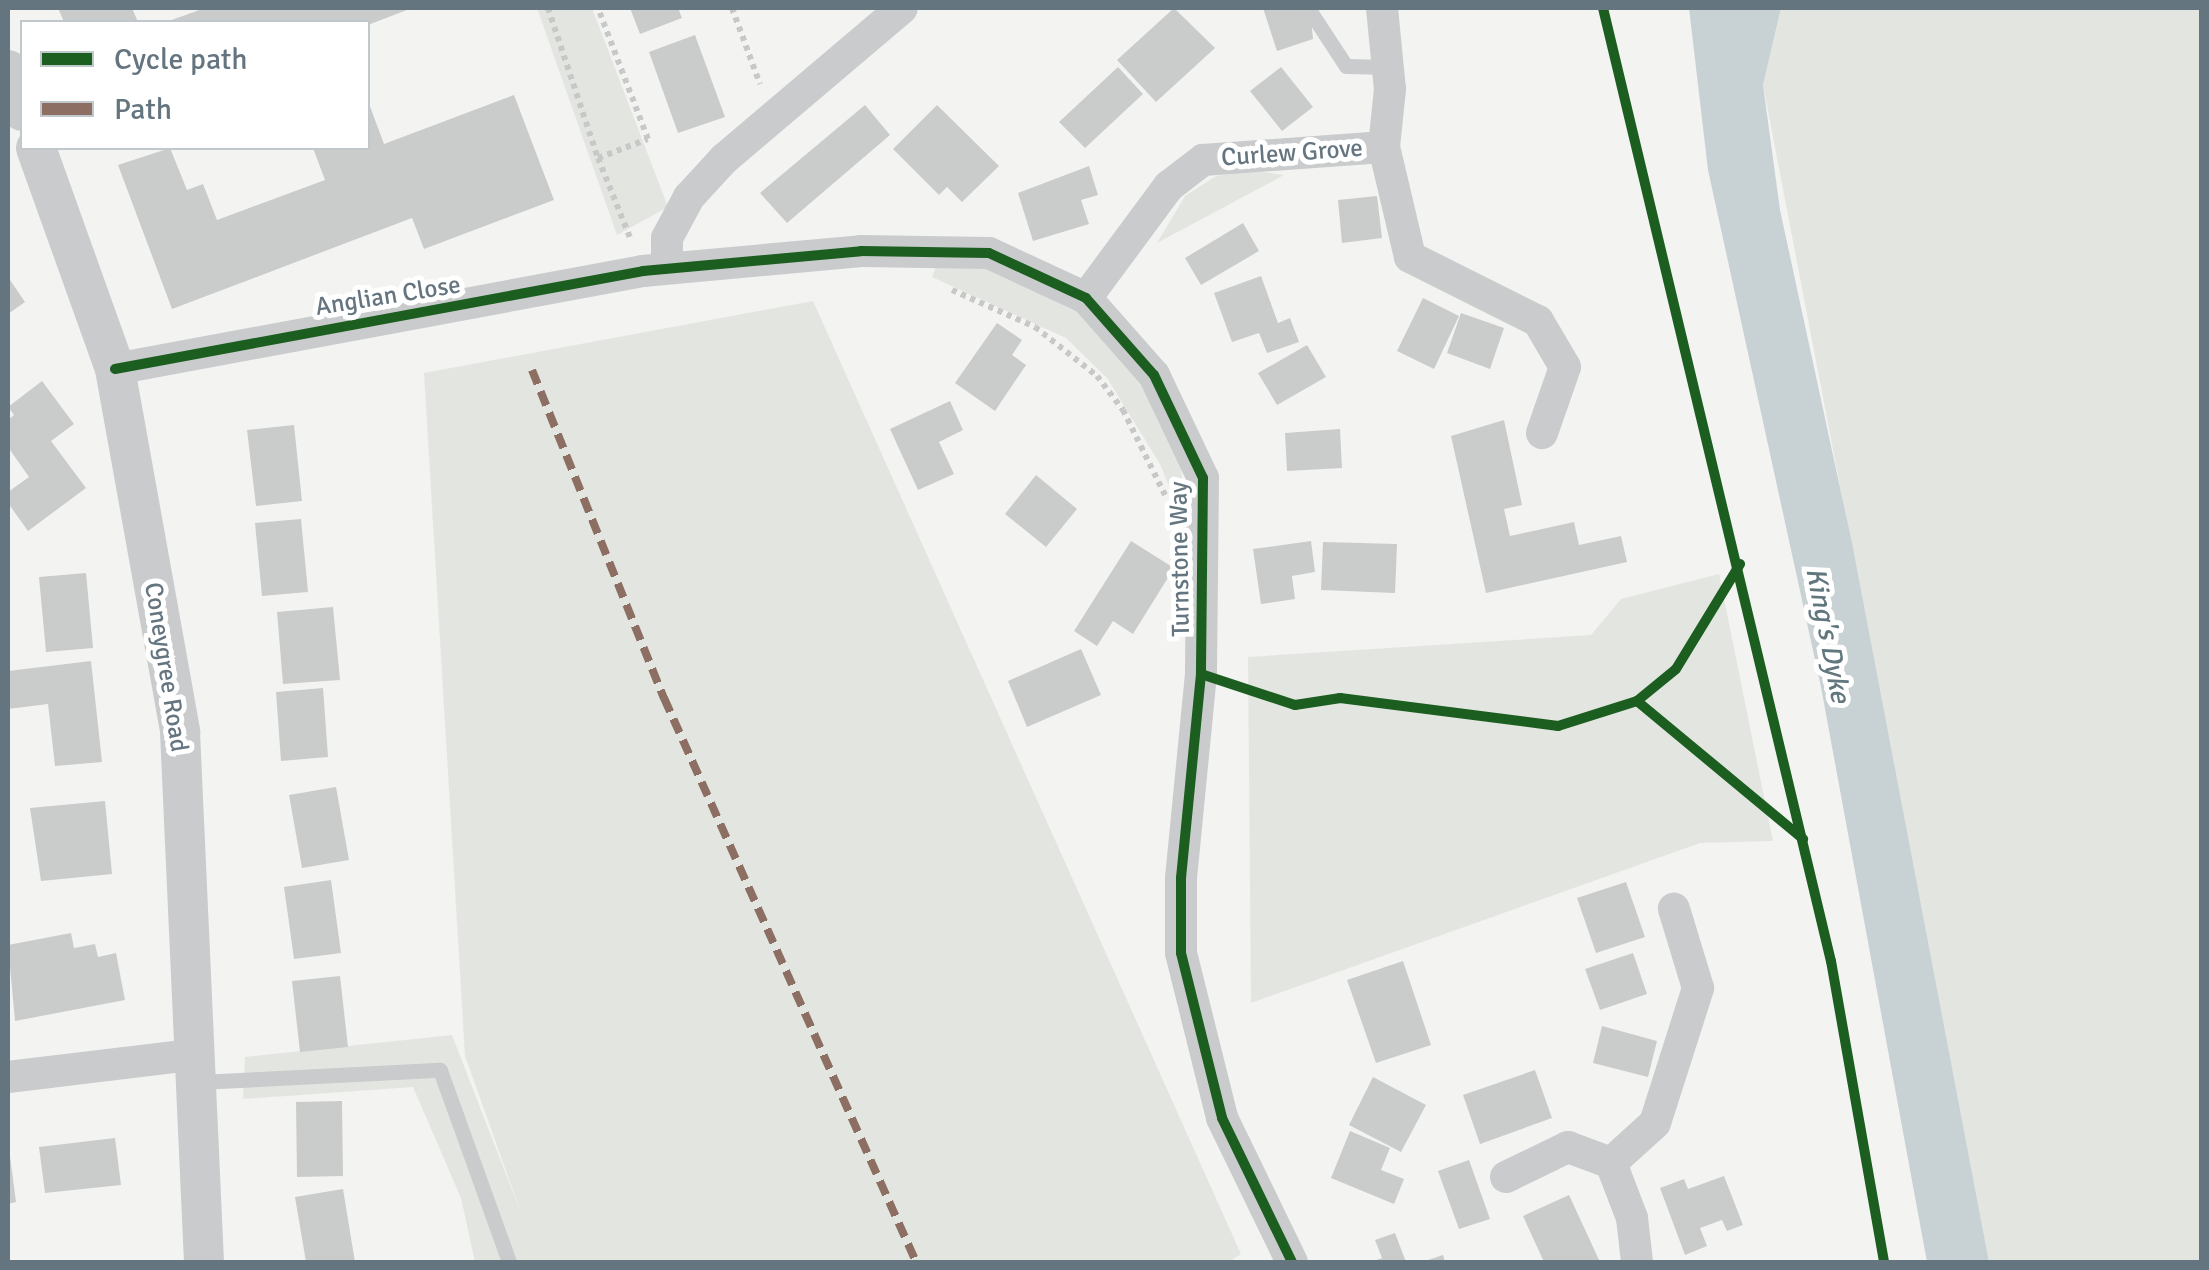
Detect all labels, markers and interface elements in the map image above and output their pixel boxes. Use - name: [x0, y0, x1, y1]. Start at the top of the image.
- legend: [20, 20, 370, 150]
- text: Cycle path: [114, 41, 248, 78]
- text: Path: [114, 91, 172, 128]
- street label: Curlew Grove: [1220, 133, 1364, 173]
- street label: Anglian Close: [313, 270, 463, 322]
- street label: Turnstone Way: [1164, 481, 1196, 637]
- water label: King's Dyke: [1798, 564, 1858, 706]
- street label: Coneygree Road: [138, 580, 194, 754]

